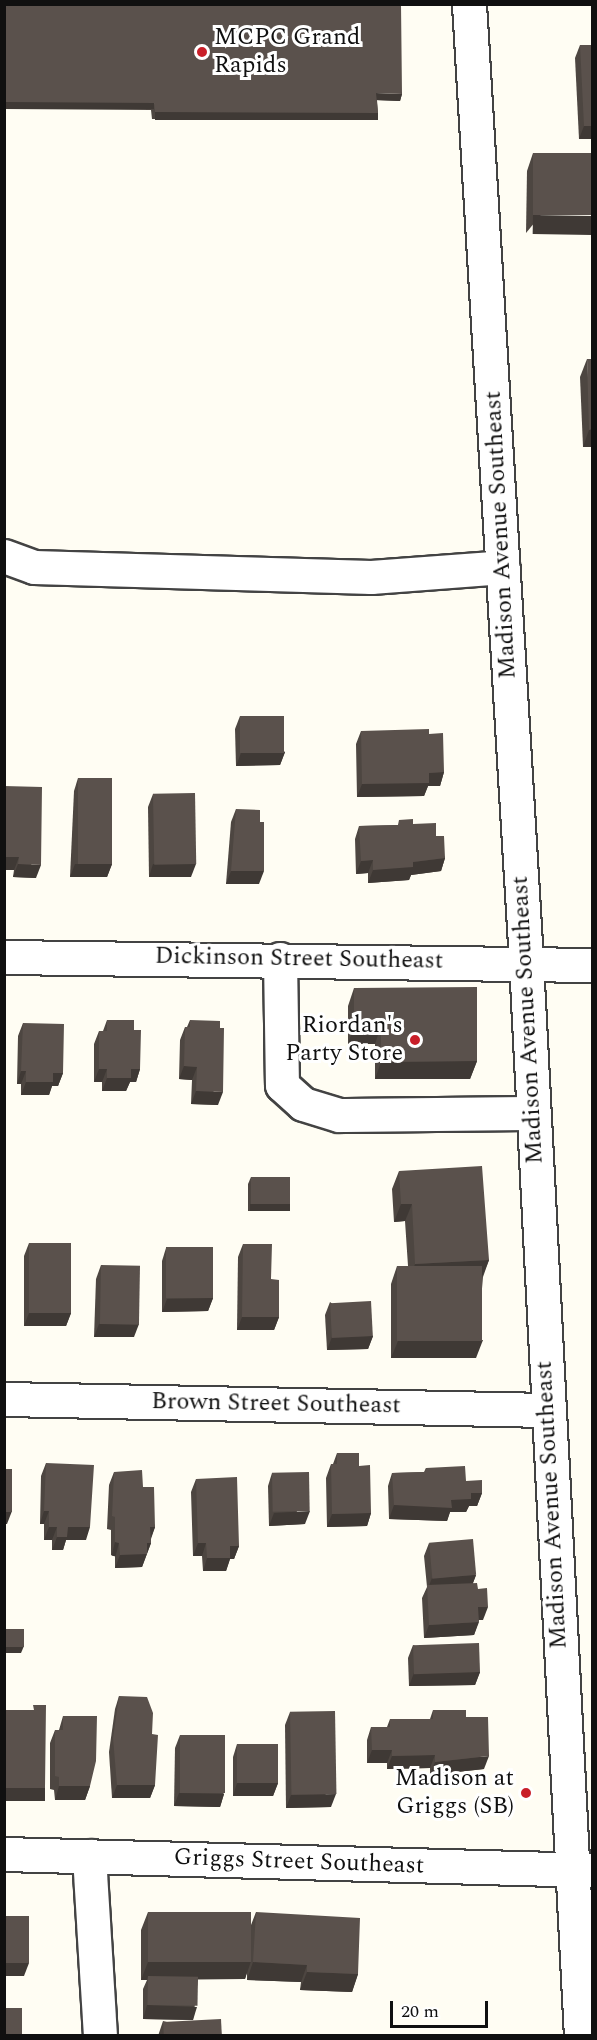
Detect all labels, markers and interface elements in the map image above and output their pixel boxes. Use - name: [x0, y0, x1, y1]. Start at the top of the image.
- place label: MCPC Grand Rapids: [214, 24, 360, 80]
- marker: MCPC Grand Rapids: [195, 45, 209, 59]
- street label: Madison Avenue Southeast: [479, 390, 523, 680]
- street label: Madison Avenue Southeast: [506, 875, 550, 1165]
- street label: Dickinson Street Southeast: [155, 942, 443, 976]
- place label: Riordan's Party Store: [285, 1012, 403, 1068]
- marker: Riordan's Party Store: [408, 1033, 422, 1047]
- street label: Madison Avenue Southeast: [530, 1360, 574, 1650]
- street label: Brown Street Southeast: [151, 1387, 401, 1421]
- place label: Madison at Griggs (SB): [395, 1765, 514, 1821]
- marker: Madison at Griggs (SB): [519, 1786, 533, 1800]
- street label: Griggs Street Southeast: [173, 1843, 425, 1881]
- scale bar: [393, 1989, 490, 2027]
- text: 20 m: [401, 1998, 439, 2025]

